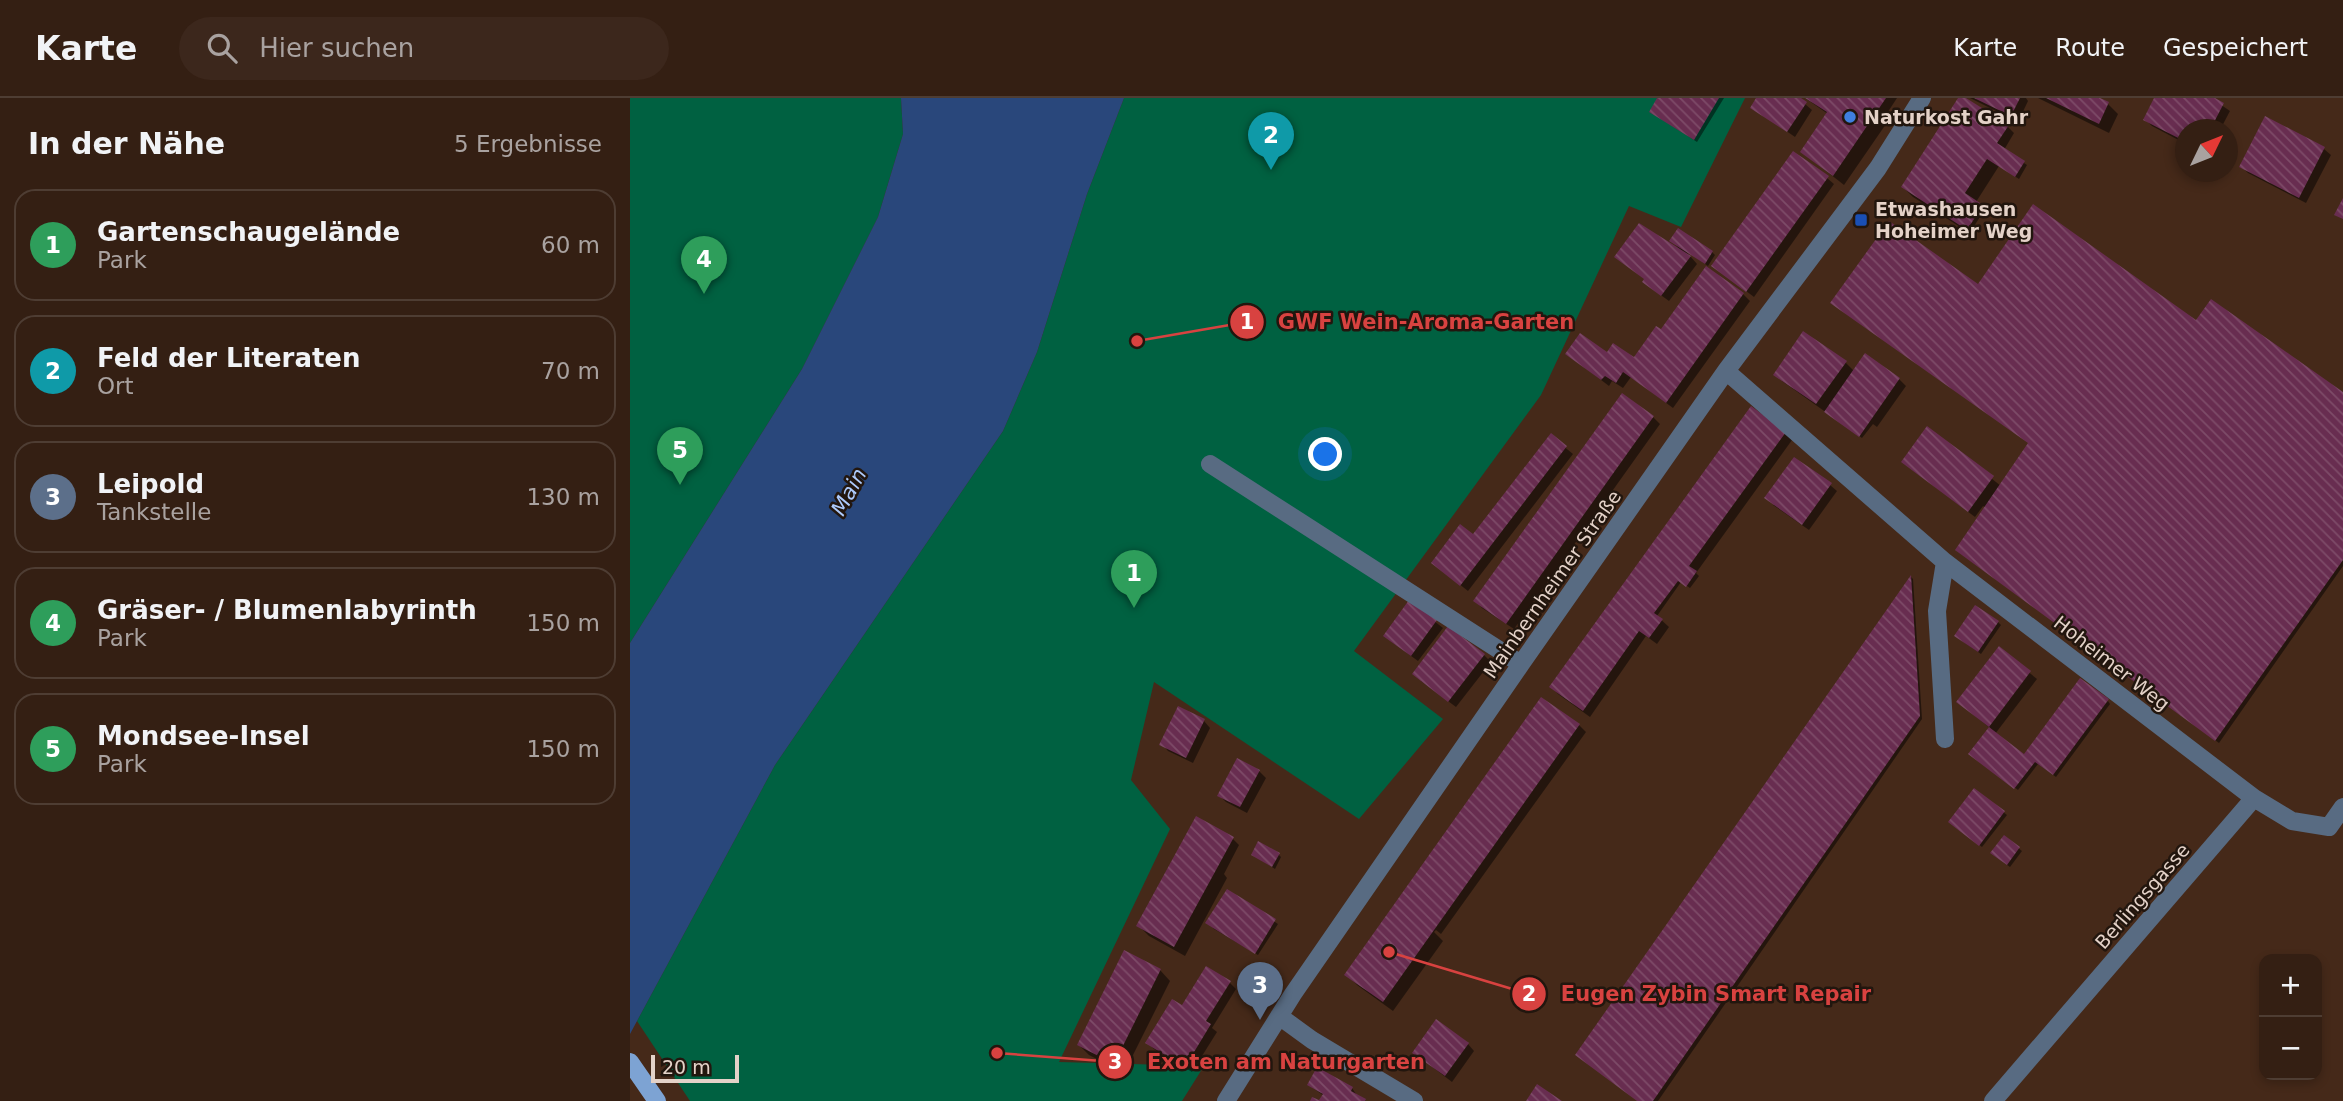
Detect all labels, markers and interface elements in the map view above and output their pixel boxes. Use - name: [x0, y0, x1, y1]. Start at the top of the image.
- search box: [179, 17, 669, 80]
- text: Karte: [35, 29, 137, 68]
- icon: search: [203, 29, 241, 67]
- text: Hier suchen: [259, 33, 414, 63]
- text: Karte: [1953, 34, 2017, 62]
- text: Route: [2055, 34, 2125, 62]
- text: Gespeichert: [2163, 34, 2308, 62]
- place label: Naturkost Gahr: [1864, 106, 2029, 128]
- marker: Naturkost Gahr: [1842, 109, 1858, 125]
- pin: 2: [1248, 112, 1294, 170]
- north arrow: [2175, 119, 2238, 182]
- text: In der Nähe: [28, 126, 225, 161]
- text: 5 Ergebnisse: [454, 131, 602, 157]
- place label: Etwashausen Hoheimer Weg: [1875, 198, 2032, 242]
- marker: Etwashausen Hoheimer Weg: [1853, 212, 1869, 228]
- text: Gartenschaugelände: [97, 217, 400, 247]
- text: 1: [45, 232, 61, 258]
- text: 60 m: [541, 232, 600, 258]
- pin: 4: [681, 236, 727, 294]
- text: Park: [97, 247, 147, 273]
- callout: GWF Wein-Aroma-Garten: [1229, 301, 1589, 343]
- text: 1: [1240, 310, 1254, 334]
- text: GWF Wein-Aroma-Garten: [1278, 310, 1574, 334]
- text: Feld der Literaten: [97, 343, 361, 373]
- text: 2: [45, 358, 61, 384]
- text: 70 m: [541, 358, 600, 384]
- text: Ort: [97, 373, 134, 399]
- pin: 5: [657, 427, 703, 485]
- your location: [1308, 437, 1342, 471]
- water label: Main: [826, 464, 872, 520]
- text: Leipold: [97, 469, 204, 499]
- text: 3: [45, 484, 61, 510]
- text: 130 m: [526, 484, 600, 510]
- street label: Mainbernheimer Straße: [1479, 486, 1625, 682]
- text: Tankstelle: [97, 499, 211, 525]
- pin: 1: [1111, 550, 1157, 608]
- text: Gräser- / Blumenlabyrinth: [97, 595, 477, 625]
- text: 4: [45, 610, 61, 636]
- text: 150 m: [526, 610, 600, 636]
- street label: Hoheimer Weg: [2050, 611, 2174, 715]
- text: Park: [97, 625, 147, 651]
- text: Mondsee-Insel: [97, 721, 310, 751]
- text: 5: [45, 736, 61, 762]
- text: 150 m: [526, 736, 600, 762]
- text: Park: [97, 751, 147, 777]
- street label: Berlingsgasse: [2090, 839, 2194, 953]
- map controls: [2259, 954, 2322, 1080]
- button: +: [2259, 954, 2322, 1017]
- pin: 3: [1237, 962, 1283, 1020]
- callout: Eugen Zybin Smart Repair: [1512, 973, 1885, 1015]
- text: 2: [1522, 982, 1536, 1006]
- text: Eugen Zybin Smart Repair: [1561, 982, 1872, 1006]
- button: −: [2259, 1017, 2322, 1080]
- callout: Exoten am Naturgarten: [1097, 1041, 1439, 1083]
- text: 3: [1108, 1050, 1122, 1074]
- text: Exoten am Naturgarten: [1147, 1050, 1425, 1074]
- scale bar: [651, 1052, 738, 1084]
- text: 20 m: [662, 1056, 711, 1078]

